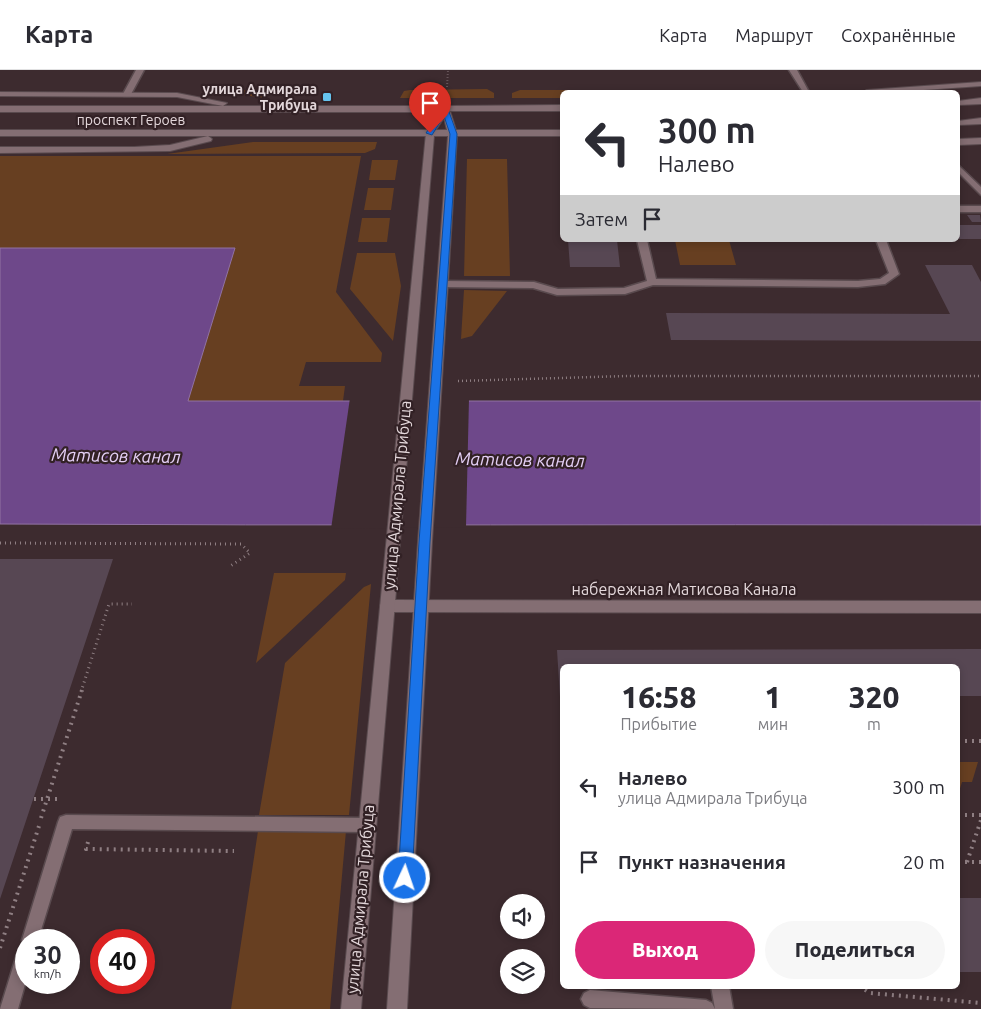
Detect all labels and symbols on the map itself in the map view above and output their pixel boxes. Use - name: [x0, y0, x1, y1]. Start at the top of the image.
- place label: улица Адмирала Трибуца: [202, 81, 317, 113]
- pin: [409, 82, 451, 133]
- marker: улица Адмирала Трибуца: [321, 91, 333, 103]
- street label: проспект Героев: [77, 112, 185, 128]
- street label: улица Адмирала Трибуца: [380, 400, 414, 590]
- water label: Матисов канал: [51, 444, 181, 466]
- water label: Матисов канал: [455, 448, 585, 470]
- street label: набережная Матисова Канала: [572, 580, 796, 598]
- street label: улица Адмирала Трибуца: [343, 804, 377, 994]
- position arrow: [378, 851, 430, 903]
- speed limit sign: 40: [90, 929, 155, 994]

